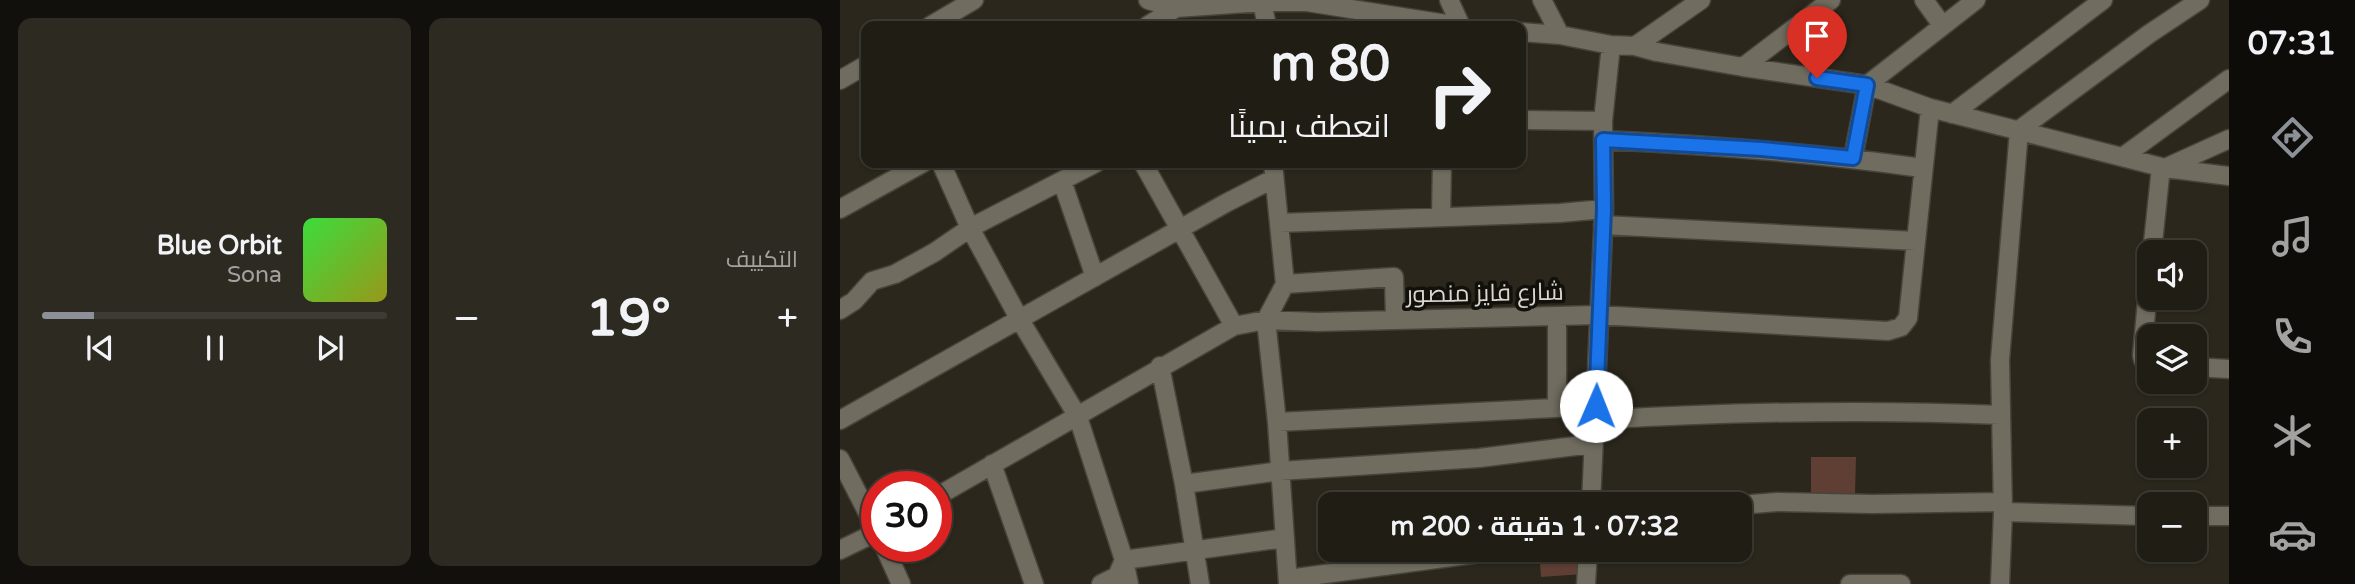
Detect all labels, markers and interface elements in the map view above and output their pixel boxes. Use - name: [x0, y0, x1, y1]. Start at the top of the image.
- pin: [1787, 6, 1847, 78]
- icon: arrive: [1798, 17, 1836, 55]
- text: 07:31: [2248, 25, 2336, 63]
- text: 80 m: [1271, 35, 1390, 94]
- icon: right: [1414, 49, 1505, 140]
- text: انعطف يمينًا: [1228, 108, 1390, 146]
- icon: directions: [2268, 113, 2317, 162]
- icon: music: [2268, 212, 2317, 261]
- text: Blue Orbit: [157, 230, 282, 261]
- map controls: [2137, 240, 2207, 562]
- button: sound: [2137, 240, 2207, 310]
- text: التكييف: [726, 246, 798, 274]
- text: Sona: [227, 261, 282, 289]
- street label: شارع فايز منصور: [1404, 278, 1564, 310]
- text: 19°: [586, 287, 671, 350]
- text: −: [453, 296, 480, 342]
- text: +: [777, 296, 798, 342]
- icon: phone: [2268, 312, 2317, 361]
- button: layers: [2137, 324, 2207, 394]
- icon: previous: [81, 329, 119, 367]
- icon: pause: [196, 329, 234, 367]
- icon: next: [311, 329, 349, 367]
- position arrow: [1559, 369, 1633, 443]
- button: +: [2137, 408, 2207, 478]
- icon: climate: [2268, 411, 2317, 460]
- speed limit sign: 30: [861, 471, 952, 562]
- button: −: [2137, 492, 2207, 562]
- icon: car: [2268, 510, 2317, 559]
- text: 07:32 · 1 دقيقة · 200 m: [1391, 511, 1679, 542]

